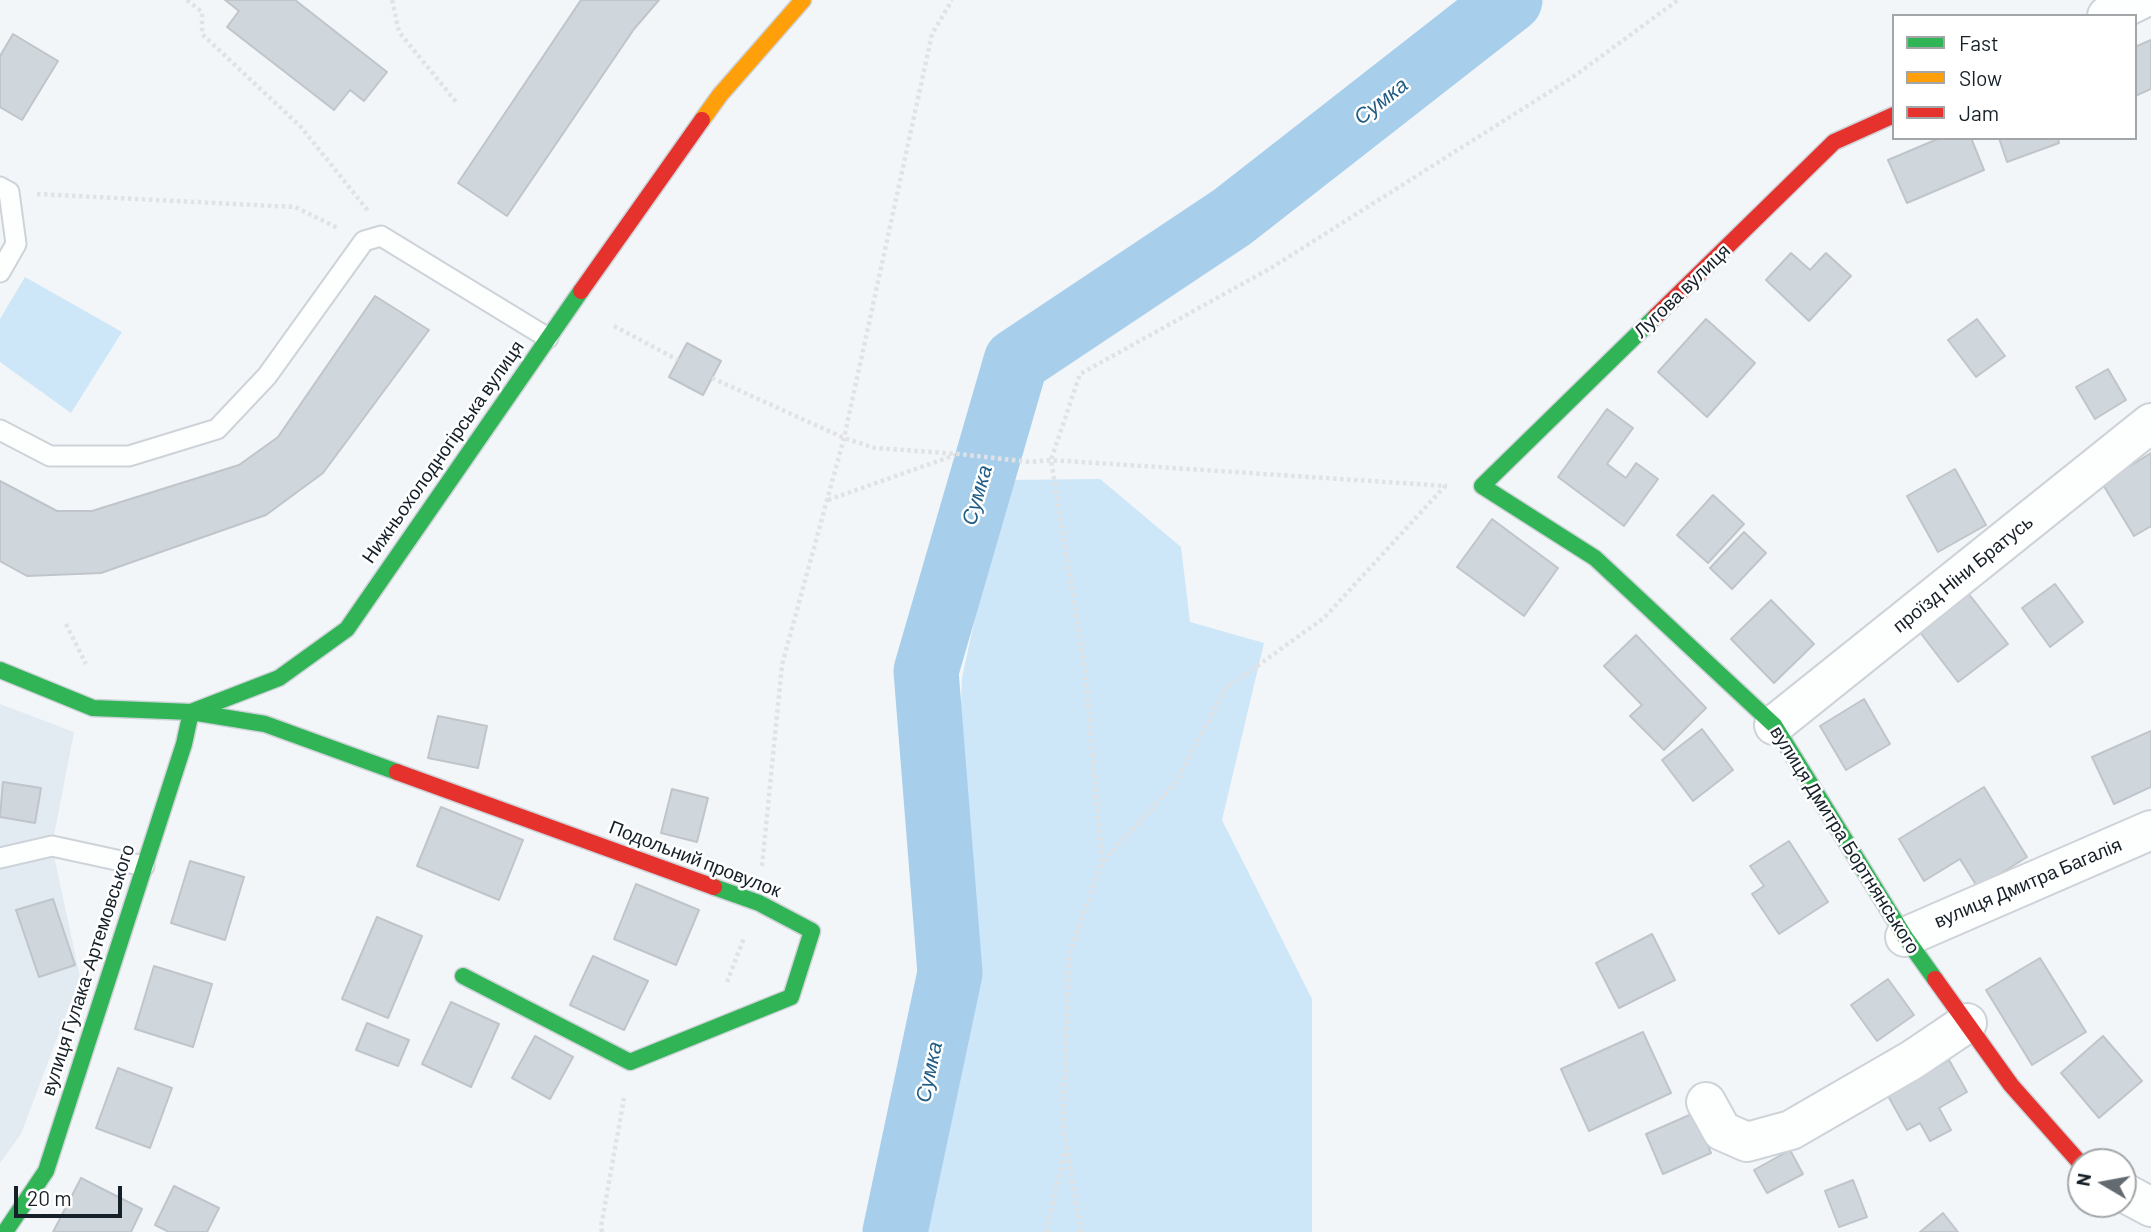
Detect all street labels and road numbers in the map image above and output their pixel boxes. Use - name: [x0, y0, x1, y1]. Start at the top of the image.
- street label: Лугова вулиця: [1629, 239, 1735, 343]
- street label: Нижньохолодногірська вулиця: [357, 336, 529, 568]
- street label: проїзд Ніни Братусь: [1888, 511, 2038, 637]
- street label: вулиця Дмитра Бортнянського: [1765, 722, 1925, 958]
- street label: Подольний провулок: [606, 816, 784, 902]
- street label: вулиця Дмитра Багалія: [1931, 833, 2125, 933]
- street label: вулиця Гулака-Артемовського: [37, 841, 139, 1099]

